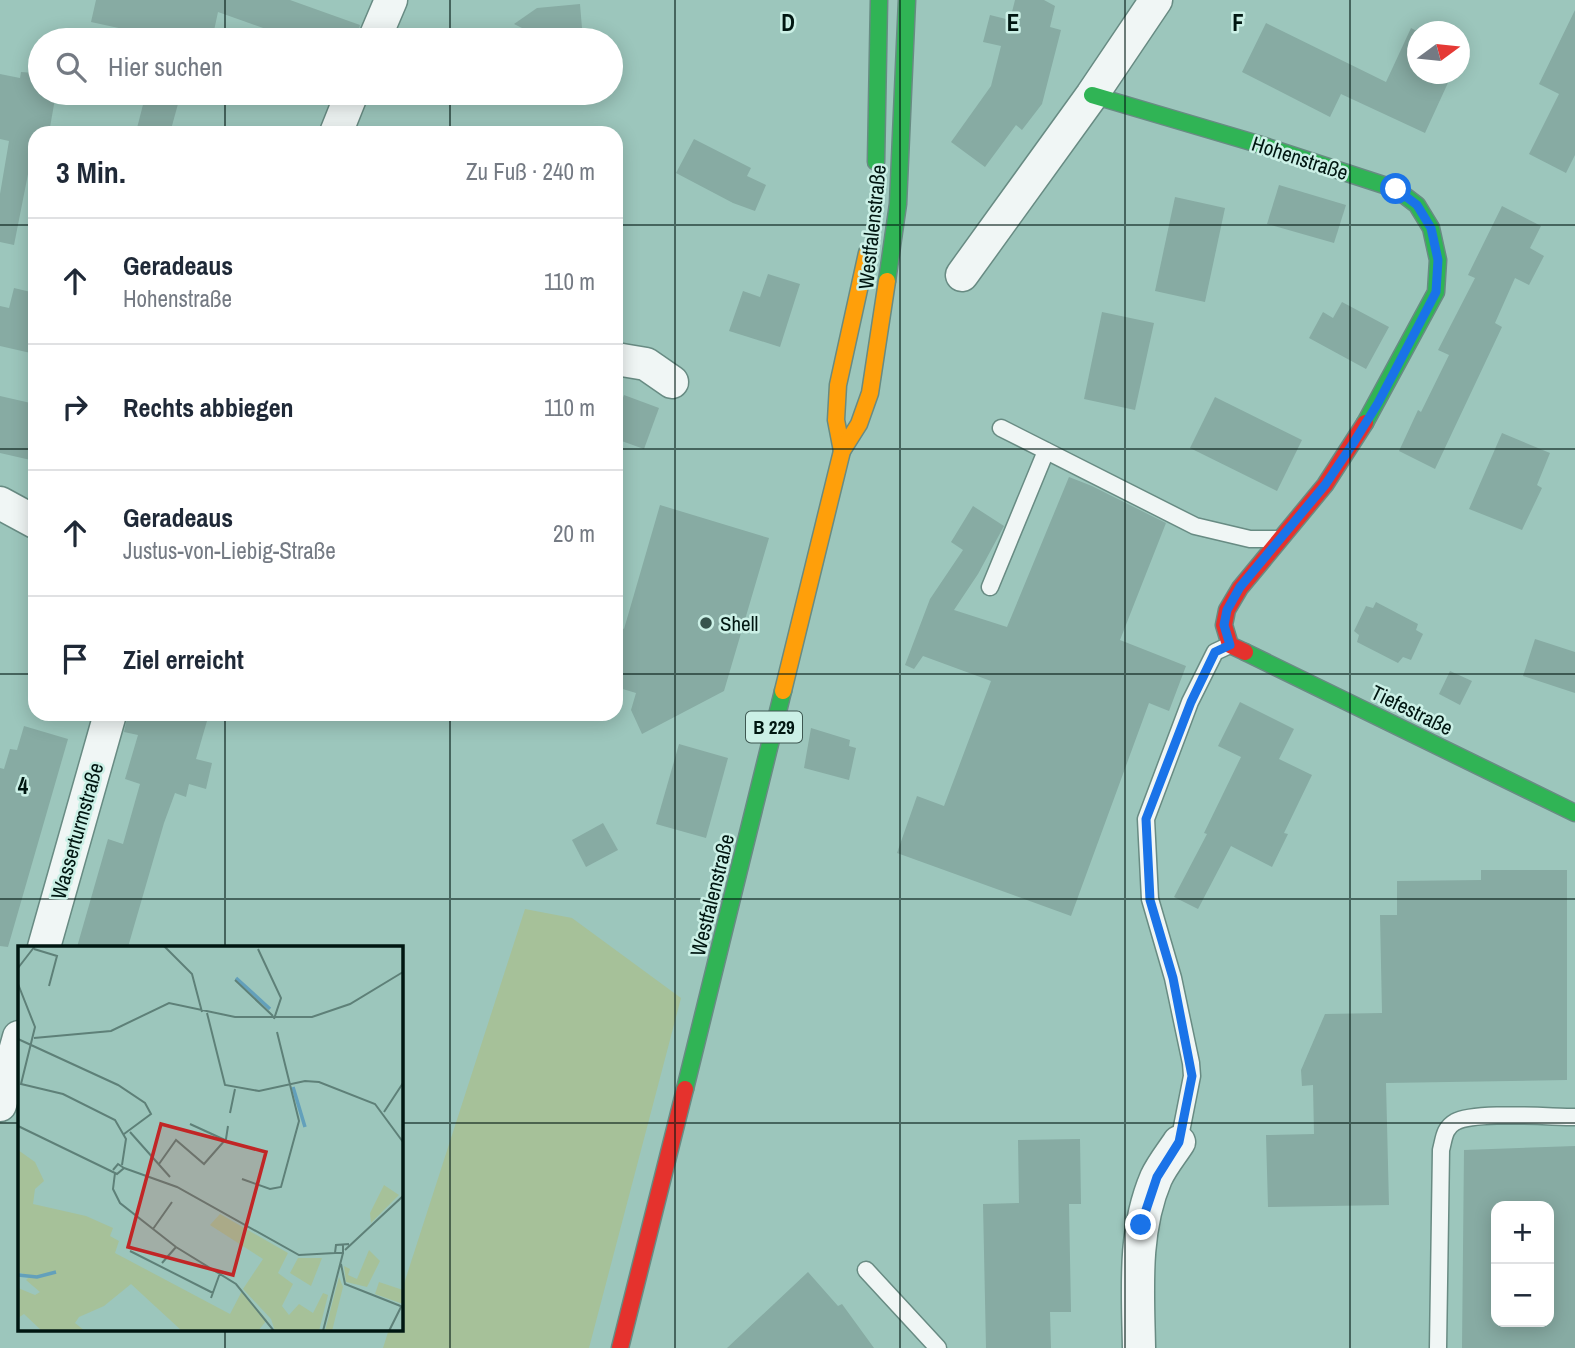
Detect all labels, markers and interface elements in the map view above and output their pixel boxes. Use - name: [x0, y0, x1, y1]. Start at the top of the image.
- text: D: [781, 7, 795, 38]
- text: E: [1007, 7, 1019, 38]
- text: F: [1232, 7, 1244, 38]
- north arrow: [1407, 21, 1470, 84]
- search box: [28, 28, 623, 105]
- icon: search: [52, 48, 90, 86]
- text: Hier suchen: [108, 49, 223, 84]
- street label: Hohenstraße: [1248, 129, 1352, 187]
- text: 3 Min.: [56, 152, 126, 192]
- text: Zu Fuß · 240 m: [466, 156, 595, 187]
- street label: Westfalenstraße: [851, 163, 893, 291]
- route start: [1380, 173, 1411, 204]
- text: Geradeaus: [123, 248, 233, 283]
- icon: ahead: [56, 262, 94, 300]
- text: 110 m: [544, 266, 595, 297]
- text: Hohenstraße: [123, 283, 232, 314]
- icon: right: [56, 388, 94, 426]
- text: Rechts abbiegen: [123, 390, 294, 425]
- text: 110 m: [544, 392, 595, 423]
- text: Geradeaus: [123, 500, 233, 535]
- icon: ahead: [56, 514, 94, 552]
- text: 20 m: [553, 518, 595, 549]
- text: Justus-von-Liebig-Straße: [123, 535, 336, 566]
- place label: Shell: [720, 609, 758, 638]
- marker: Shell: [698, 615, 714, 631]
- icon: arrive: [56, 640, 94, 678]
- text: Ziel erreicht: [123, 642, 244, 677]
- street label: Tiefestraße: [1366, 678, 1458, 742]
- road number: B 229: [746, 712, 802, 742]
- street label: Wasserturmstraße: [44, 759, 110, 903]
- text: 4: [18, 770, 29, 801]
- street label: Westfalenstraße: [683, 831, 741, 959]
- inset map: [18, 946, 402, 1330]
- map controls: [1491, 1201, 1554, 1327]
- button: +: [1491, 1201, 1554, 1264]
- route end: [1125, 1209, 1156, 1240]
- button: −: [1491, 1264, 1554, 1327]

